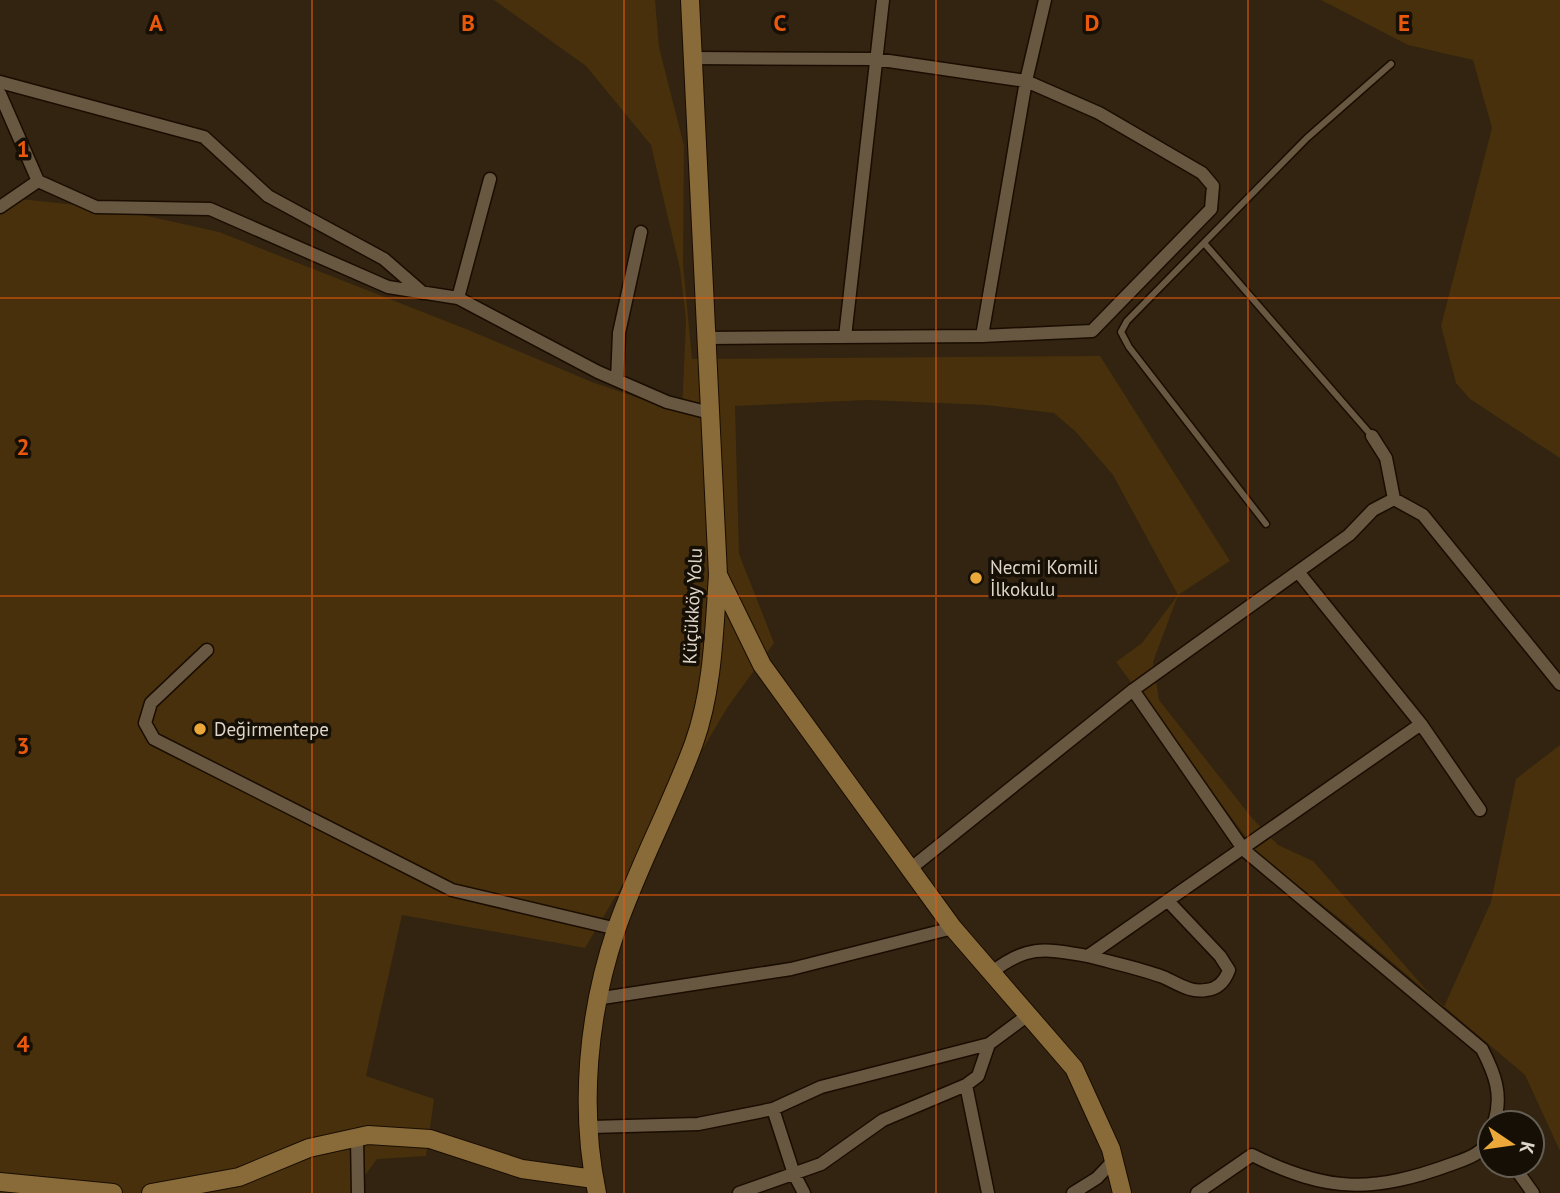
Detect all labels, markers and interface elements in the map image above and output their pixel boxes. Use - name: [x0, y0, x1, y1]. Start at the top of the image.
- text: A: [149, 8, 163, 37]
- text: B: [461, 8, 475, 37]
- text: C: [774, 8, 787, 37]
- text: D: [1085, 8, 1099, 37]
- text: E: [1398, 8, 1410, 37]
- text: 1: [16, 134, 30, 163]
- text: 2: [16, 432, 30, 461]
- street label: Küçükköy Yolu: [677, 547, 707, 665]
- place label: Necmi Komili İlkokulu: [990, 555, 1098, 601]
- marker: Necmi Komili İlkokulu: [968, 570, 984, 586]
- place label: Değirmentepe: [214, 717, 329, 741]
- marker: Değirmentepe: [192, 721, 208, 737]
- text: 3: [16, 731, 30, 760]
- text: 4: [16, 1029, 30, 1058]
- north arrow: [1476, 1109, 1546, 1179]
- text: K: [1514, 1139, 1541, 1156]

